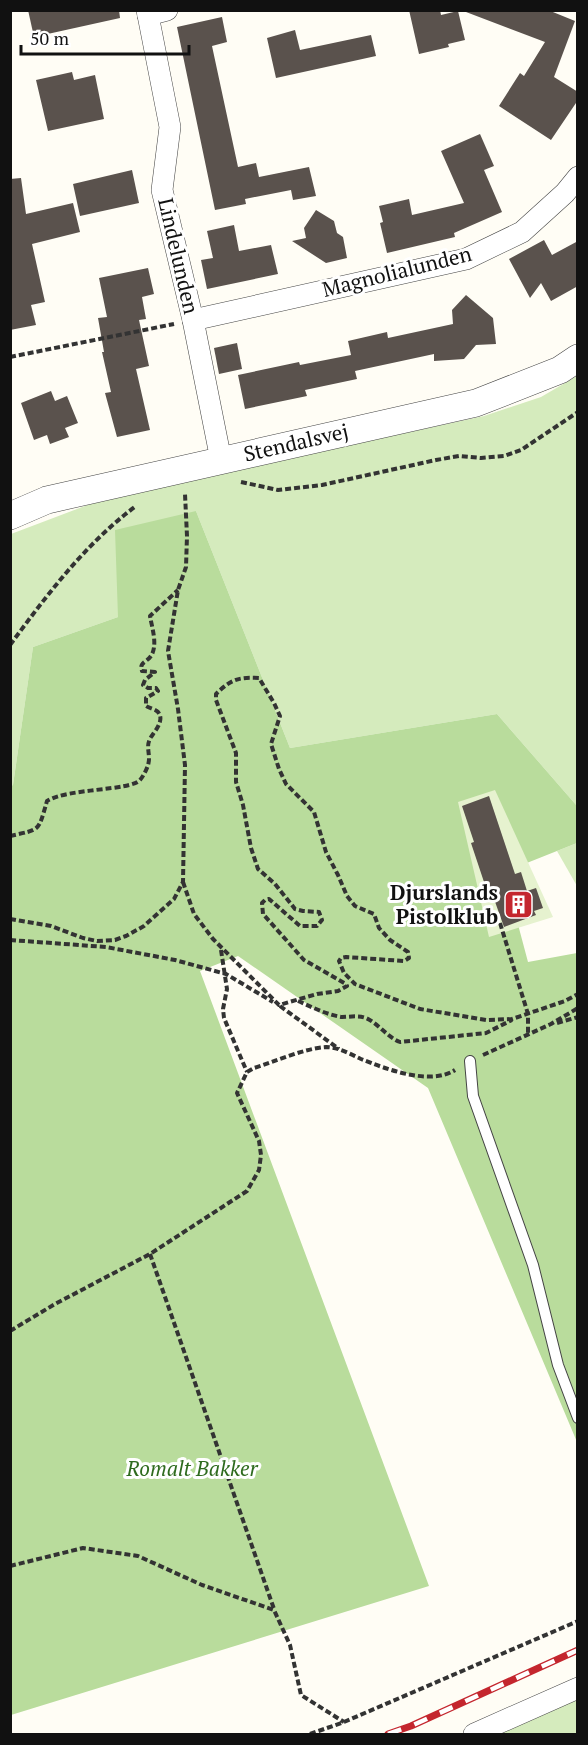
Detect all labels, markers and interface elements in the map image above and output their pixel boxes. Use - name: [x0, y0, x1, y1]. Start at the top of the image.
- scale bar: [21, 18, 189, 56]
- text: 50 m: [30, 26, 70, 50]
- street label: Lindelunden: [152, 195, 206, 317]
- street label: Magnolialunden: [319, 239, 475, 303]
- street label: Stendalsvej: [241, 416, 351, 468]
- place label: Djurslands Pistolklub: [390, 878, 498, 930]
- building icon: Djurslands Pistolklub: [503, 889, 535, 921]
- park label: Romalt Bakker: [125, 1454, 258, 1482]

